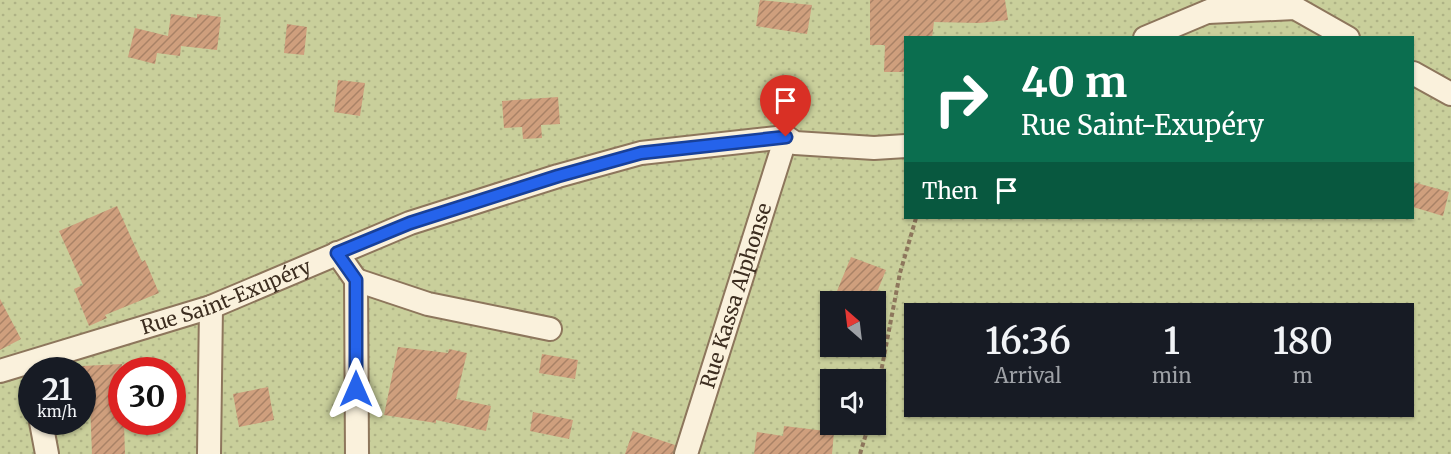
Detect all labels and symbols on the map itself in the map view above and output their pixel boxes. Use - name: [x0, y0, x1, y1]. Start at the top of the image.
- pin: [760, 75, 811, 137]
- street label: Rue Kassa Alphonse: [695, 200, 776, 391]
- street label: Rue Saint-Exupéry: [138, 253, 315, 340]
- north arrow: [820, 291, 886, 357]
- speed limit sign: 30: [108, 357, 186, 435]
- position arrow: [324, 357, 388, 421]

